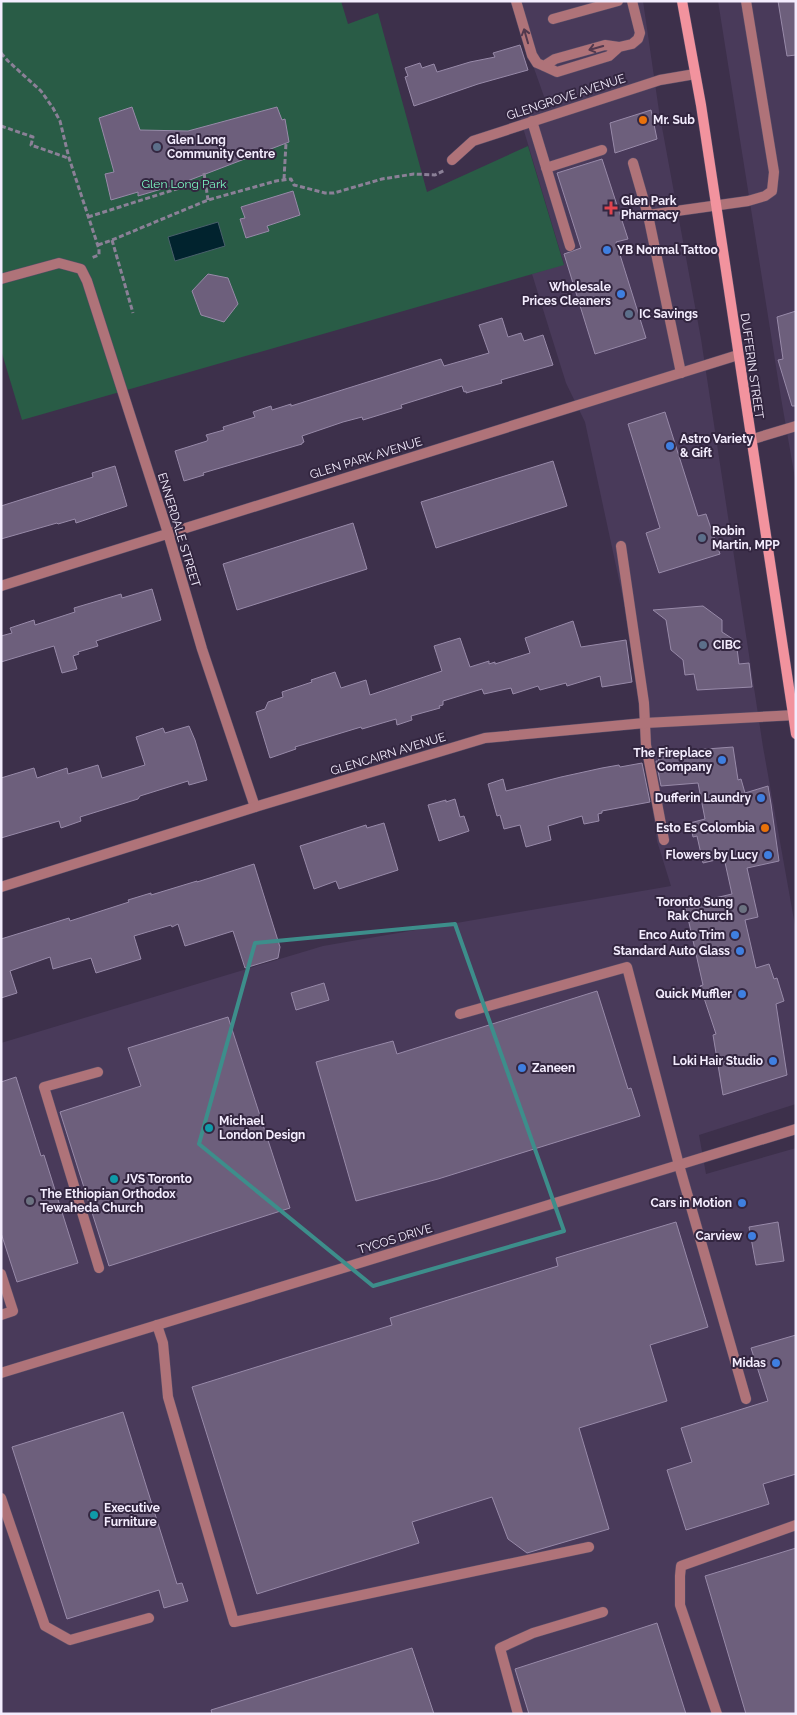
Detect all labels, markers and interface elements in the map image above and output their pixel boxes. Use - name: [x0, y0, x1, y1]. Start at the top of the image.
- one-way arrow: [521, 29, 531, 45]
- one-way arrow: [589, 43, 605, 53]
- street label: GLENGROVE AVENUE: [505, 71, 627, 123]
- place label: Mr. Sub: [653, 113, 695, 127]
- marker: Mr. Sub: [637, 114, 649, 126]
- place label: Glen Long Community Centre: [167, 133, 275, 161]
- marker: Glen Long Community Centre: [151, 141, 163, 153]
- park label: Glen Long Park: [142, 177, 227, 191]
- place label: Glen Park Pharmacy: [621, 194, 679, 222]
- marker: Glen Park Pharmacy: [605, 202, 617, 214]
- place label: YB Normal Tattoo: [617, 243, 718, 257]
- marker: YB Normal Tattoo: [601, 244, 613, 256]
- place label: Wholesale Prices Cleaners: [522, 280, 611, 308]
- marker: Wholesale Prices Cleaners: [615, 288, 627, 300]
- place label: IC Savings: [639, 307, 698, 321]
- marker: IC Savings: [623, 308, 635, 320]
- street label: DUFFERIN STREET: [738, 312, 766, 420]
- place label: Astro Variety & Gift: [680, 432, 754, 460]
- street label: GLEN PARK AVENUE: [308, 434, 424, 482]
- marker: Astro Variety & Gift: [664, 440, 676, 452]
- street label: ENNERDALE STREET: [155, 471, 203, 590]
- place label: Robin Martin, MPP: [712, 524, 780, 552]
- marker: Robin Martin, MPP: [696, 532, 708, 544]
- place label: CIBC: [713, 638, 741, 652]
- marker: CIBC: [697, 639, 709, 651]
- street label: GLENCAIRN AVENUE: [329, 730, 447, 778]
- place label: The Fireplace Company: [633, 746, 712, 774]
- marker: The Fireplace Company: [716, 754, 728, 766]
- place label: Dufferin Laundry: [655, 791, 751, 805]
- marker: Dufferin Laundry: [755, 792, 767, 804]
- place label: Esto Es Colombia: [656, 821, 755, 835]
- marker: Esto Es Colombia: [759, 822, 771, 834]
- place label: Flowers by Lucy: [666, 848, 758, 862]
- marker: Flowers by Lucy: [762, 849, 774, 861]
- place label: Toronto Sung Rak Church: [656, 895, 733, 923]
- marker: Toronto Sung Rak Church: [737, 903, 749, 915]
- place label: Enco Auto Trim: [639, 928, 725, 942]
- marker: Enco Auto Trim: [729, 929, 741, 941]
- place label: Standard Auto Glass: [613, 944, 730, 958]
- marker: Standard Auto Glass: [734, 945, 746, 957]
- place label: Quick Muffler: [655, 987, 732, 1001]
- marker: Quick Muffler: [736, 988, 748, 1000]
- place label: Loki Hair Studio: [673, 1054, 763, 1068]
- marker: Loki Hair Studio: [767, 1055, 779, 1067]
- place label: Zaneen: [532, 1061, 575, 1075]
- marker: Zaneen: [516, 1062, 528, 1074]
- place label: Michael London Design: [219, 1114, 305, 1142]
- marker: Michael London Design: [203, 1122, 215, 1134]
- place label: JVS Toronto: [124, 1172, 192, 1186]
- marker: JVS Toronto: [108, 1173, 120, 1185]
- place label: The Ethiopian Orthodox Tewaheda Church: [40, 1187, 176, 1215]
- marker: The Ethiopian Orthodox Tewaheda Church: [24, 1195, 36, 1207]
- place label: Cars in Motion: [651, 1196, 732, 1210]
- marker: Cars in Motion: [736, 1197, 748, 1209]
- street label: TYCOS DRIVE: [356, 1221, 434, 1257]
- place label: Carview: [696, 1229, 743, 1243]
- marker: Carview: [746, 1230, 758, 1242]
- place label: Midas: [732, 1356, 766, 1370]
- marker: Midas: [770, 1357, 782, 1369]
- place label: Executive Furniture: [104, 1501, 160, 1529]
- marker: Executive Furniture: [88, 1509, 100, 1521]

